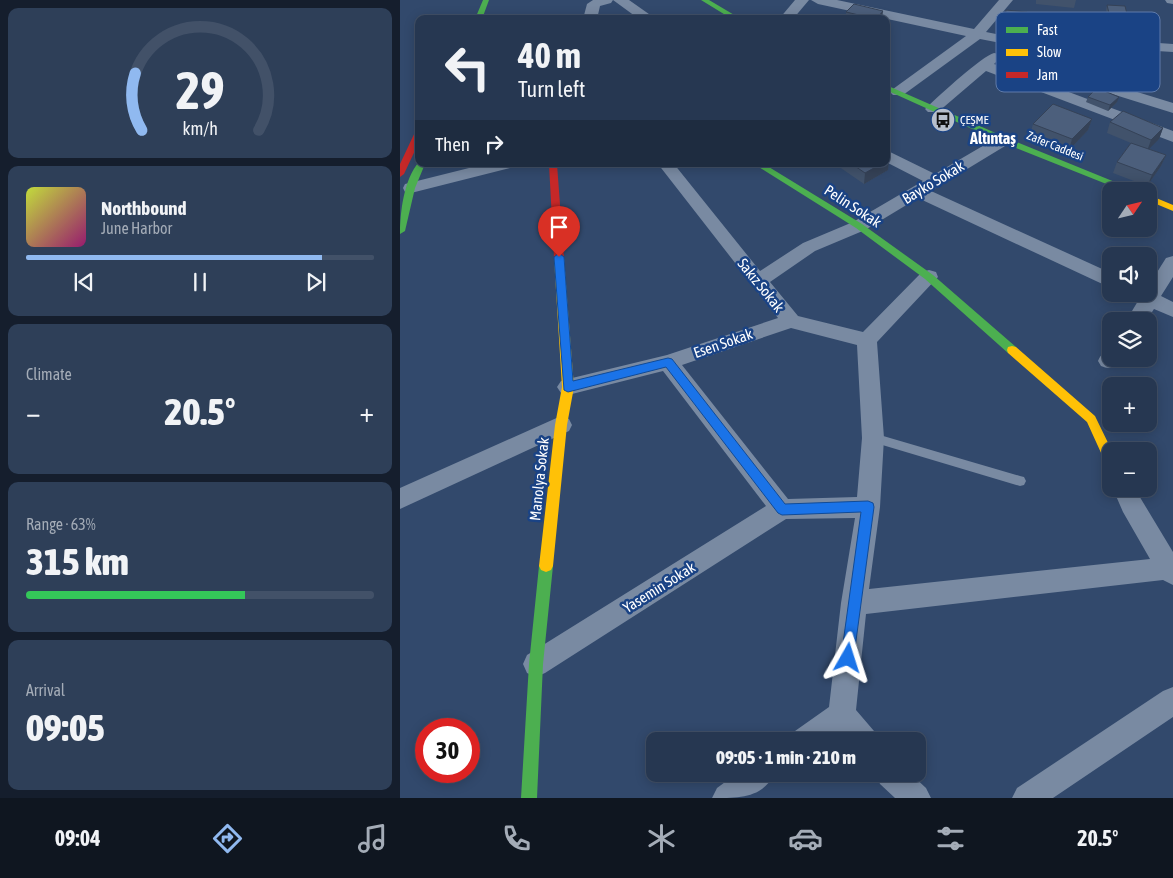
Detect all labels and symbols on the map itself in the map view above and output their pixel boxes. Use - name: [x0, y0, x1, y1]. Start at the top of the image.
- legend: [996, 12, 1160, 92]
- text: Fast: [1037, 22, 1058, 38]
- text: Slow: [1037, 44, 1062, 60]
- text: Jam: [1037, 67, 1058, 83]
- bus stop icon: ÇEŞME: [930, 107, 956, 133]
- place label: ÇEŞME: [960, 113, 989, 127]
- street label: Zafer Caddesi: [1025, 128, 1085, 164]
- district label: Altıntaş: [969, 129, 1016, 147]
- street label: Bayko Sokak: [899, 157, 967, 207]
- street label: Pelin Sokak: [821, 181, 885, 231]
- north arrow: [1102, 182, 1158, 238]
- pin: [538, 206, 580, 257]
- street label: Sakız Sokak: [734, 255, 788, 315]
- street label: Esen Sokak: [691, 325, 755, 361]
- street label: Manolya Sokak: [526, 436, 552, 522]
- street label: Yasemin Sokak: [620, 558, 699, 616]
- position arrow: [821, 631, 873, 683]
- speed limit sign: 30: [415, 718, 480, 783]

